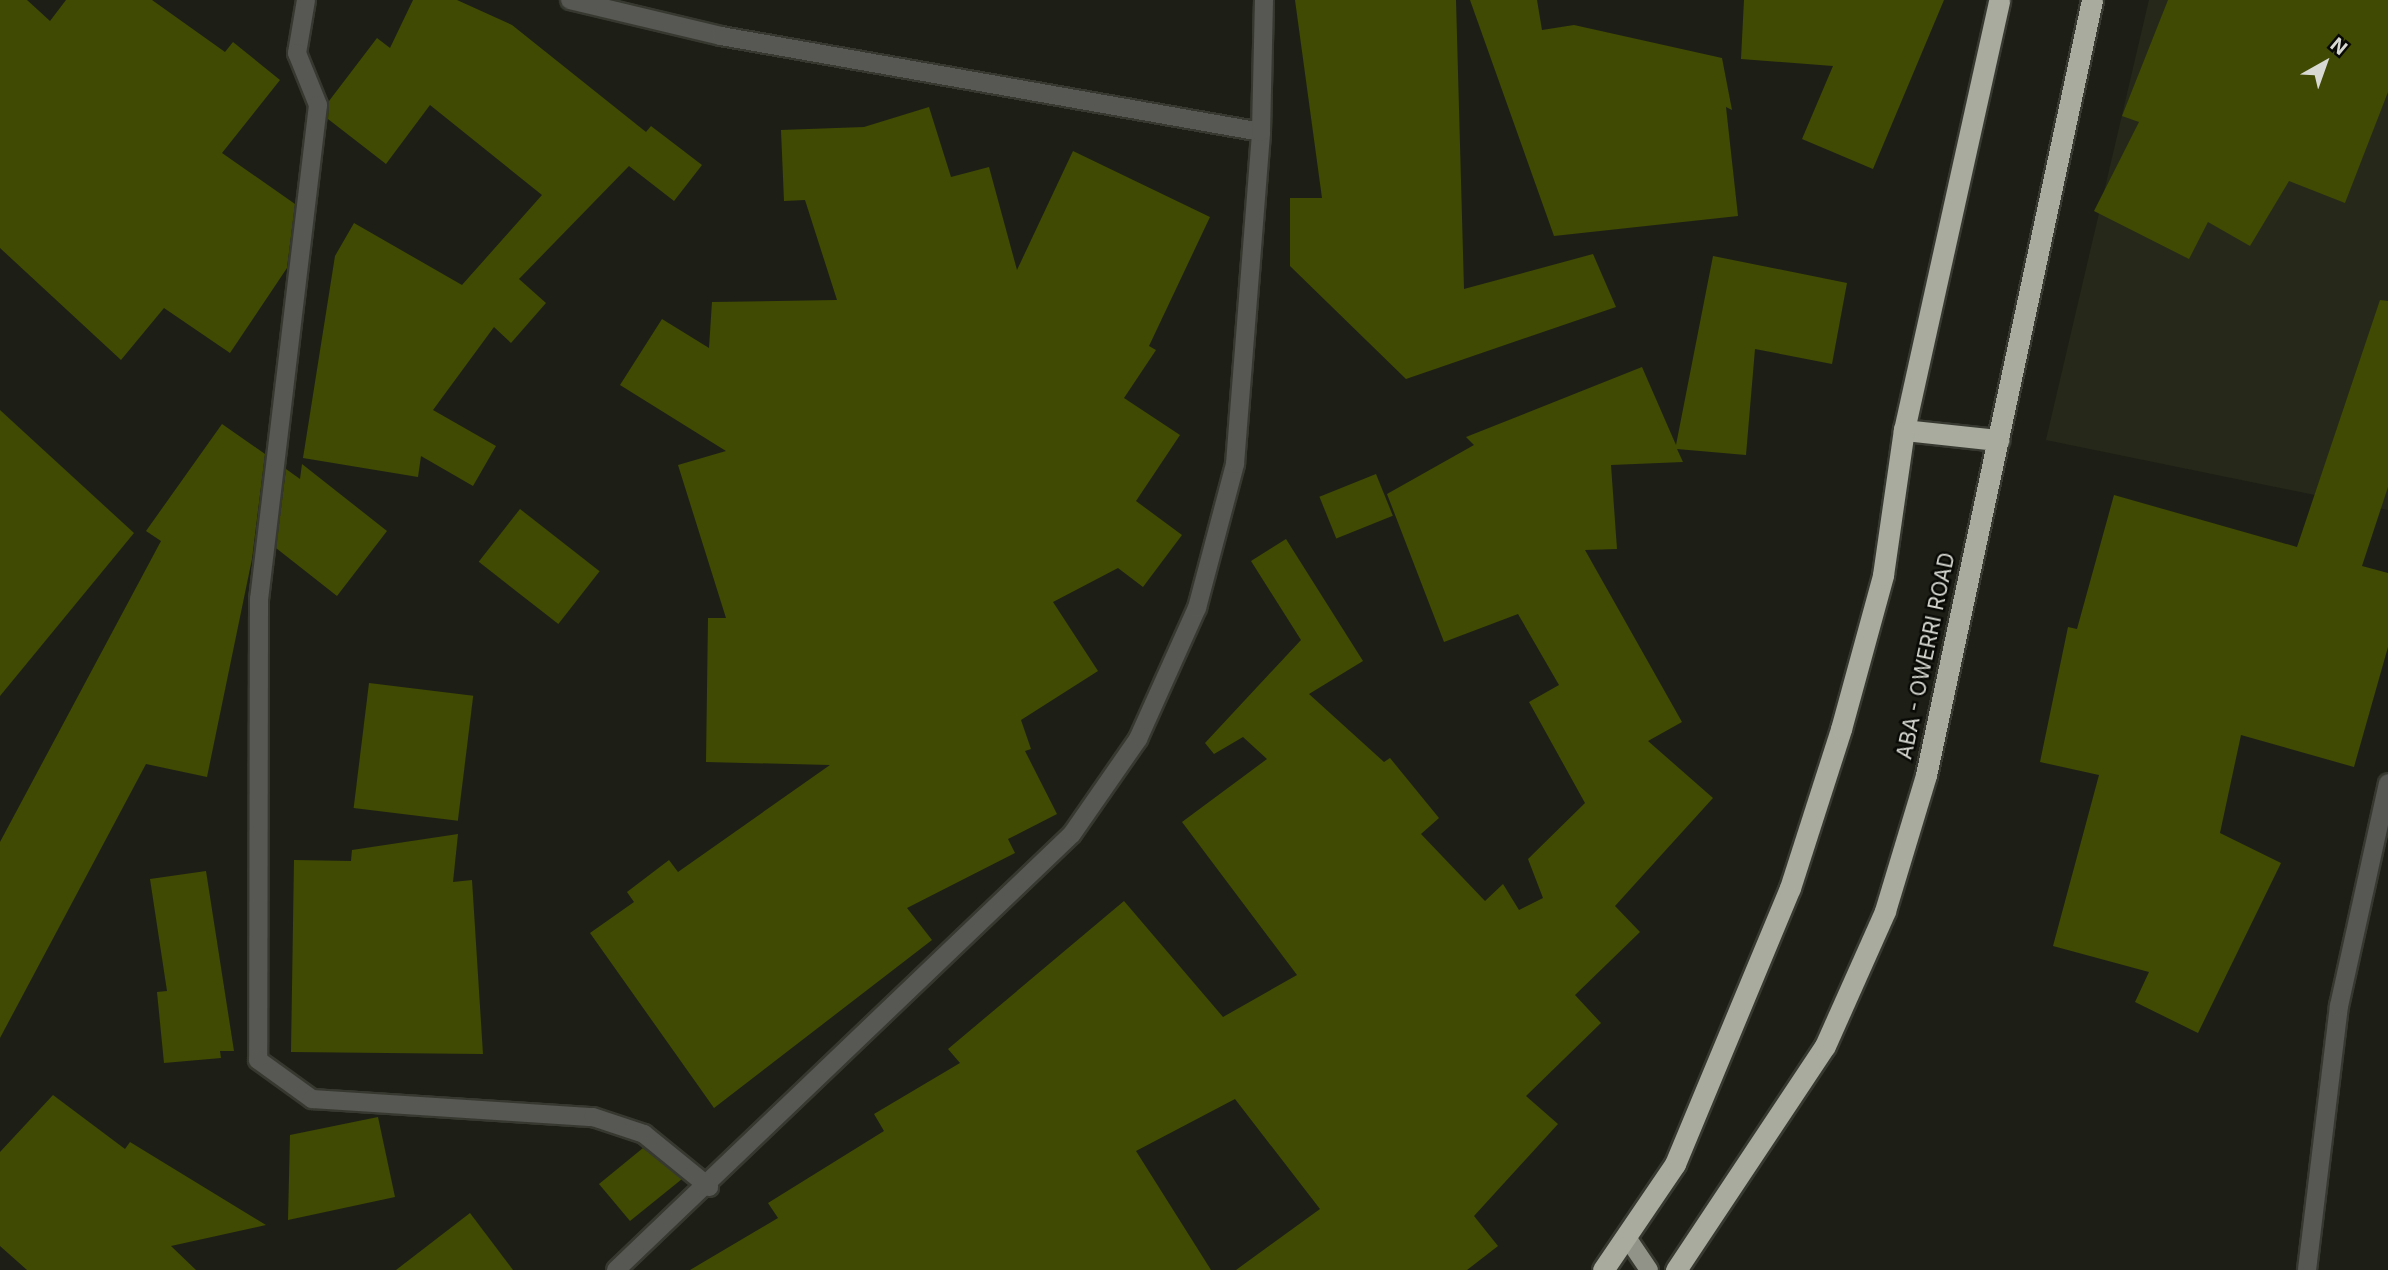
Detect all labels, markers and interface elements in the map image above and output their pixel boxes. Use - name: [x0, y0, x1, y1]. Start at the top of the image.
- north arrow: [2290, 28, 2360, 98]
- text: N: [2326, 33, 2352, 60]
- street label: ABA - OWERRI ROAD: [1892, 550, 1960, 762]

